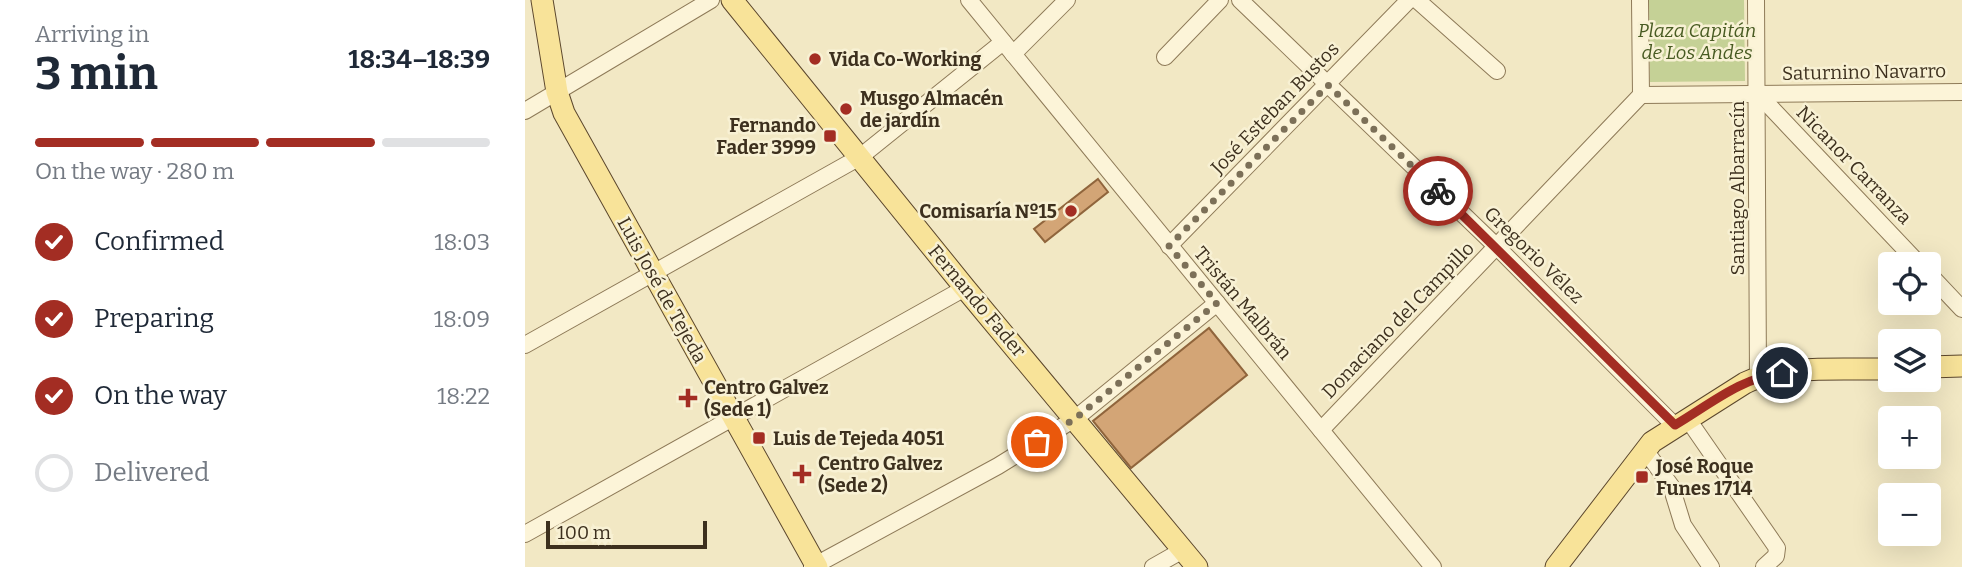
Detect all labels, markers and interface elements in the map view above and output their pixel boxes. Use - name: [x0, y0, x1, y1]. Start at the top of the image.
- park label: Plaza Capitán de Los Andes: [1638, 19, 1756, 64]
- text: Arriving in: [35, 20, 149, 48]
- street label: José Esteban Bustos: [1205, 37, 1344, 179]
- text: 18:34–18:39: [348, 44, 490, 75]
- text: 3 min: [35, 46, 158, 101]
- place label: Vida Co-Working: [829, 48, 981, 71]
- marker: Vida Co-Working: [807, 51, 823, 67]
- street label: Saturnino Navarro: [1782, 59, 1946, 85]
- place label: Musgo Almacén de jardín: [860, 87, 1004, 132]
- marker: Musgo Almacén de jardín: [838, 101, 854, 117]
- street label: Santiago Albarracín: [1726, 101, 1749, 275]
- street label: Nicanor Carranza: [1792, 101, 1917, 229]
- place label: Fernando Fader 3999: [716, 114, 816, 159]
- marker: Fernando Fader 3999: [822, 128, 838, 144]
- courier: [1403, 156, 1473, 226]
- text: On the way · 280 m: [35, 157, 234, 185]
- icon: bike: [1419, 172, 1457, 210]
- place label: Comisaría Nº15: [919, 200, 1057, 223]
- street label: Gregorio Vélez: [1479, 202, 1589, 308]
- marker: Comisaría Nº15: [1063, 203, 1079, 219]
- street label: Luis José de Tejeda: [612, 213, 712, 368]
- icon: check: [35, 223, 73, 261]
- text: Confirmed: [94, 226, 224, 257]
- text: 18:03: [434, 228, 490, 256]
- street label: Donaciano del Campillo: [1317, 237, 1479, 403]
- street label: Fernando Fader: [923, 240, 1031, 362]
- street label: Tristán Malbrán: [1189, 242, 1297, 364]
- map controls: [1878, 252, 1941, 546]
- button: locate: [1878, 252, 1941, 315]
- icon: check: [35, 300, 73, 338]
- text: Preparing: [94, 303, 214, 334]
- text: 18:09: [434, 305, 490, 333]
- button: layers: [1878, 329, 1941, 392]
- pin: [1752, 343, 1812, 403]
- icon: home: [1763, 354, 1801, 392]
- place label: Centro Galvez (Sede 1): [704, 376, 829, 421]
- icon: check: [35, 377, 73, 415]
- text: On the way: [94, 380, 227, 411]
- text: 18:22: [437, 382, 490, 410]
- marker: Centro Galvez (Sede 1): [678, 388, 698, 408]
- button: +: [1878, 406, 1941, 469]
- pin: [1007, 412, 1067, 472]
- icon: bag: [1018, 423, 1056, 461]
- place label: Luis de Tejeda 4051: [773, 427, 945, 450]
- marker: Luis de Tejeda 4051: [751, 430, 767, 446]
- place label: Centro Galvez (Sede 2): [818, 452, 943, 497]
- place label: José Roque Funes 1714: [1655, 455, 1753, 500]
- text: Delivered: [94, 457, 209, 488]
- marker: Centro Galvez (Sede 2): [792, 464, 812, 484]
- marker: José Roque Funes 1714: [1634, 469, 1650, 485]
- button: −: [1878, 483, 1941, 546]
- scale bar: [546, 518, 707, 550]
- text: 100 m: [557, 521, 611, 544]

